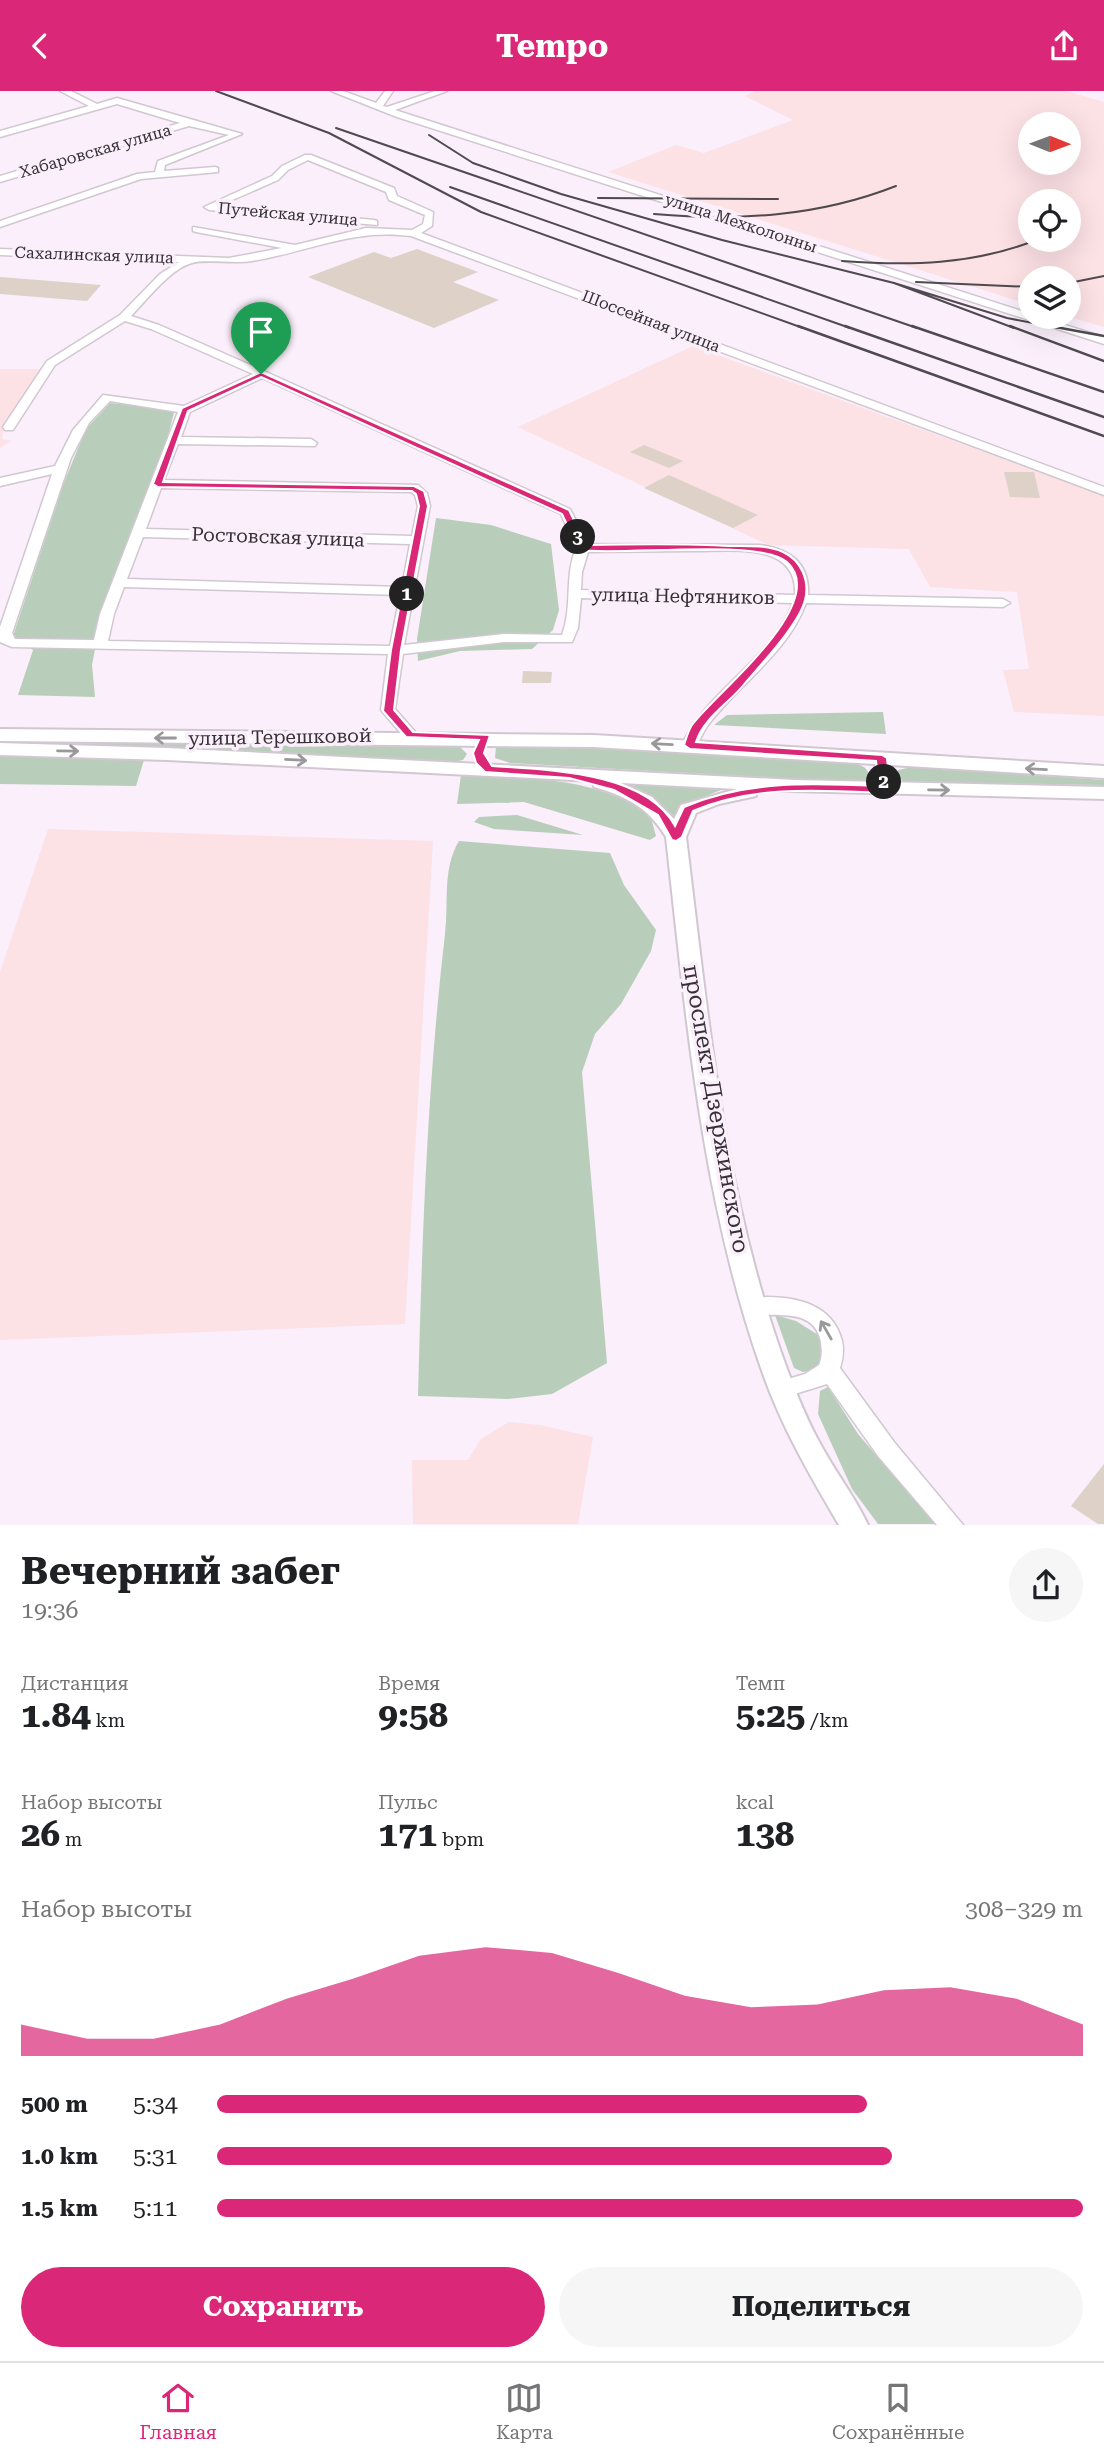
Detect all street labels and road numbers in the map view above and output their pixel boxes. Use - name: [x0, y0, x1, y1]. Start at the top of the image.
- street label: Хабаровская улица: [17, 120, 173, 182]
- street label: улица Мехколонны: [662, 189, 820, 257]
- street label: Путейская улица: [217, 198, 359, 230]
- street label: Сахалинская улица: [14, 243, 174, 267]
- street label: Шоссейная улица: [579, 286, 723, 356]
- street label: Ростовская улица: [191, 522, 366, 552]
- street label: улица Нефтяников: [591, 583, 775, 609]
- street label: улица Терешковой: [188, 724, 372, 750]
- street label: проспект Дзержинского: [677, 963, 755, 1255]

